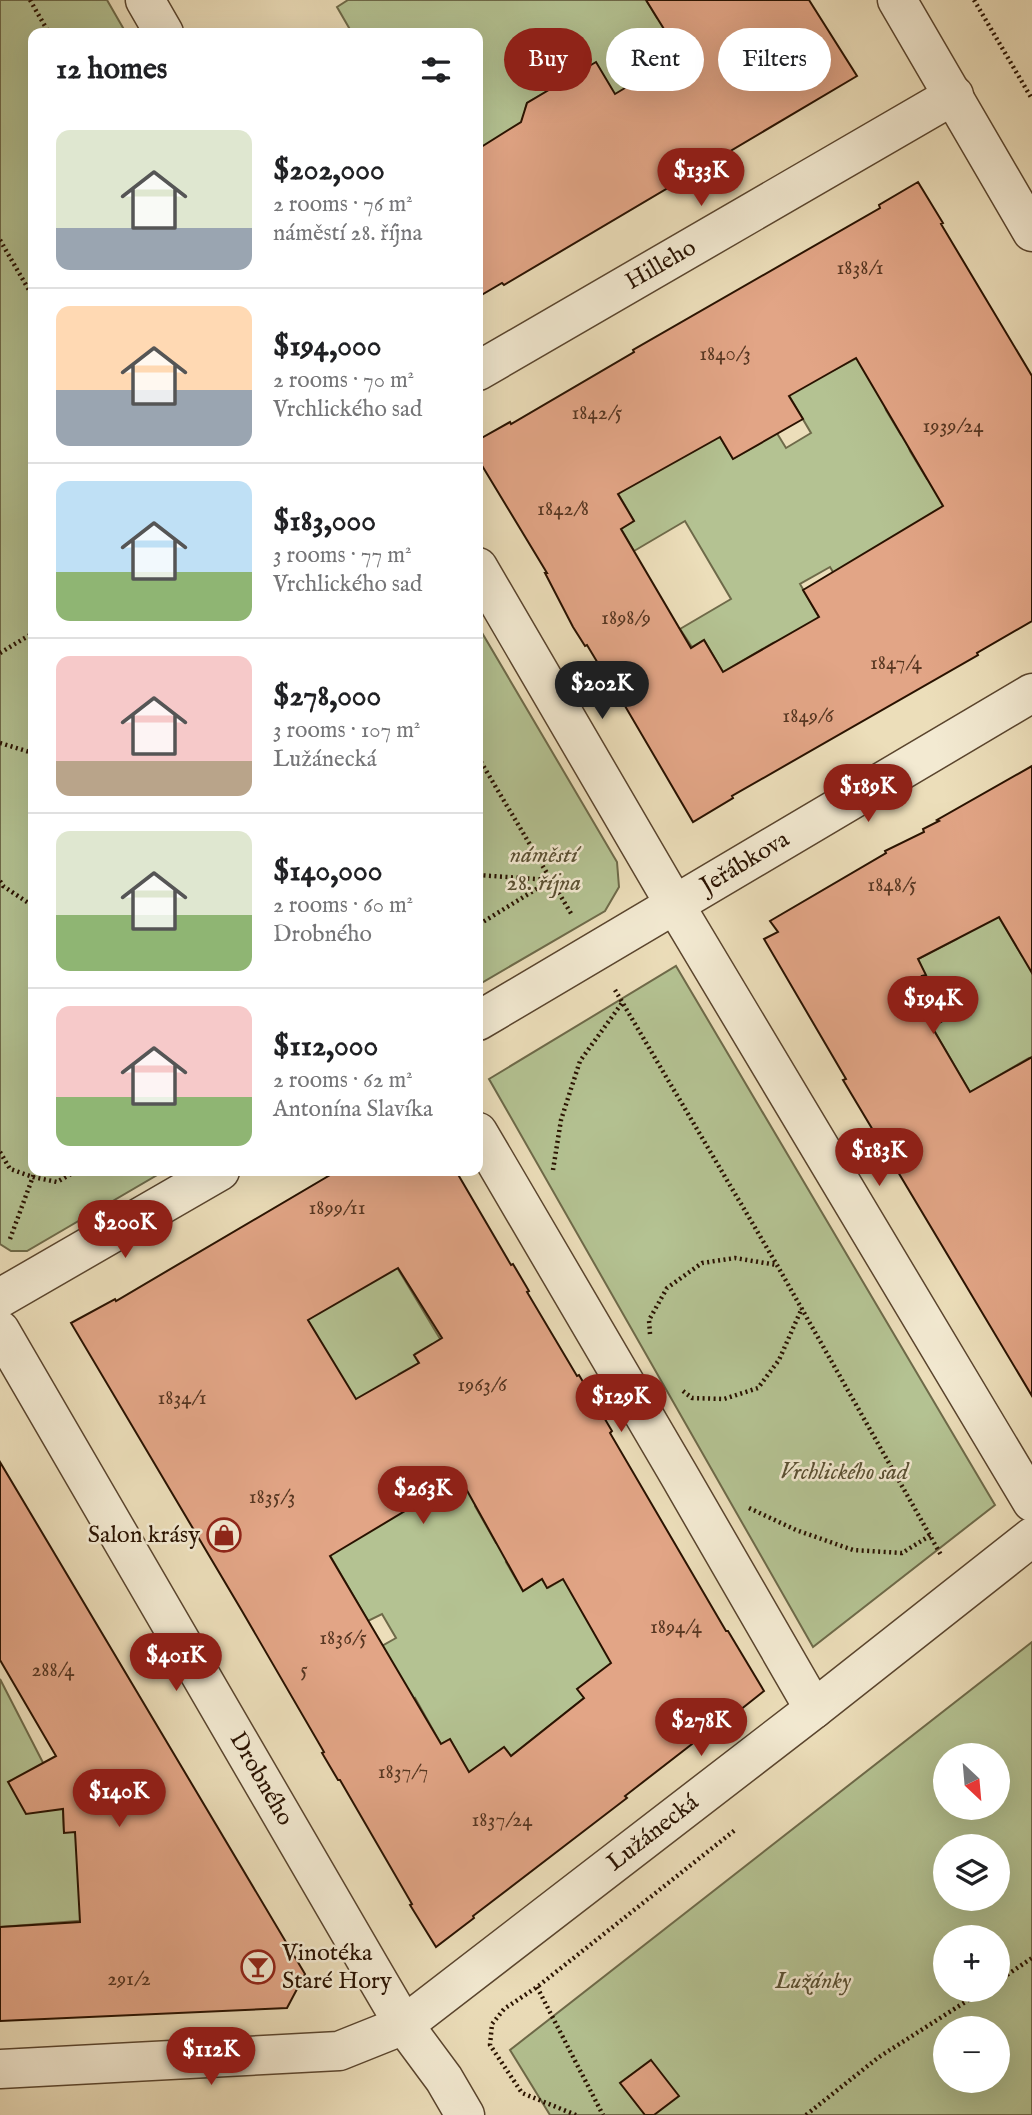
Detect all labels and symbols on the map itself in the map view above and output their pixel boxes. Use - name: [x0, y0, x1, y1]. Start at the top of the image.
- pin: $133K: [652, 148, 750, 208]
- street label: Hilleho: [620, 232, 702, 298]
- house number: 1838/1: [836, 255, 884, 282]
- house number: 1840/3: [699, 341, 751, 368]
- house number: 1842/5: [572, 400, 623, 427]
- house number: 1939/24: [923, 413, 984, 440]
- house number: 1842/8: [537, 496, 589, 523]
- house number: 1898/9: [601, 605, 651, 632]
- house number: 1847/4: [870, 650, 923, 677]
- pin: $202K: [553, 662, 651, 721]
- house number: 1849/6: [782, 703, 835, 730]
- pin: $189K: [819, 764, 917, 824]
- street label: Jeřábkova: [692, 824, 796, 903]
- park label: náměstí 28. října: [507, 840, 582, 899]
- house number: 1848/5: [867, 872, 917, 899]
- pin: $194K: [884, 976, 982, 1036]
- pin: $183K: [830, 1128, 928, 1188]
- house number: 1899/11: [308, 1195, 366, 1222]
- pin: $200K: [76, 1200, 174, 1260]
- house number: 1963/6: [457, 1372, 508, 1399]
- pin: $129K: [572, 1374, 670, 1434]
- house number: 1834/1: [157, 1385, 207, 1412]
- park label: Vrchlického sad: [780, 1457, 910, 1488]
- pin: $263K: [374, 1466, 472, 1526]
- house number: 1835/3: [249, 1484, 295, 1511]
- shop icon: Salon krásy: [205, 1516, 243, 1554]
- place label: Salon krásy: [88, 1520, 200, 1551]
- house number: 1894/4: [650, 1614, 703, 1641]
- house number: 1836/5: [319, 1625, 367, 1652]
- pin: $401K: [127, 1634, 225, 1693]
- house number: 288/4: [31, 1657, 75, 1684]
- house number: 5: [300, 1657, 308, 1684]
- pin: $278K: [652, 1698, 750, 1758]
- street label: Drobného: [222, 1727, 300, 1831]
- north arrow: [933, 1743, 1010, 1820]
- house number: 1837/7: [378, 1759, 428, 1786]
- pin: $140K: [70, 1770, 168, 1829]
- street label: Lužánecká: [601, 1787, 706, 1879]
- house number: 1837/24: [472, 1807, 533, 1834]
- place label: Vinotéka Staré Hory: [281, 1938, 392, 1997]
- bar icon: Vinotéka Staré Hory: [239, 1948, 277, 1986]
- house number: 291/2: [107, 1966, 151, 1993]
- park label: Lužánky: [774, 1966, 852, 1997]
- pin: $112K: [162, 2028, 260, 2087]

